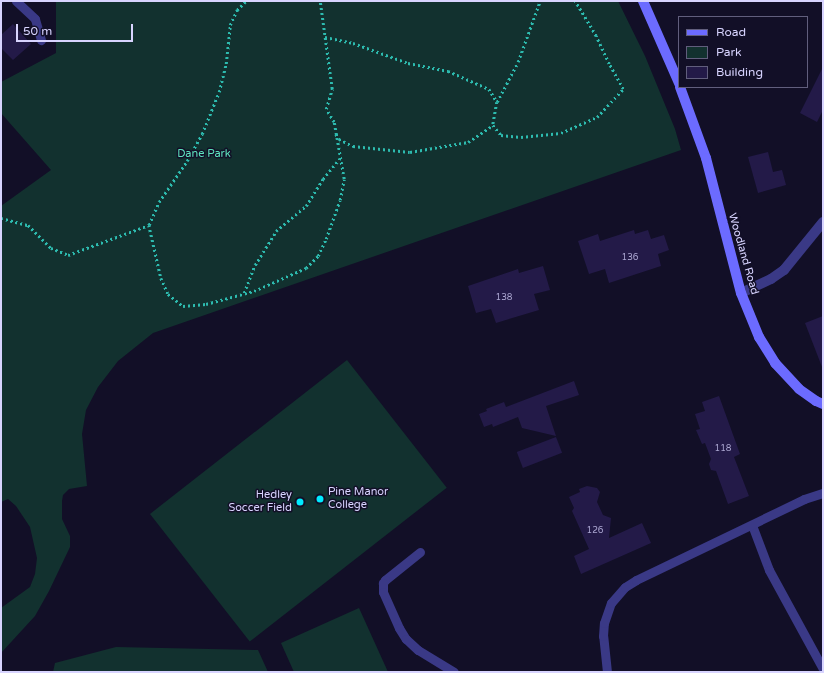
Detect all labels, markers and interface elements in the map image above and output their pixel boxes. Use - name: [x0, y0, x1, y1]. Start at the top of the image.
- scale bar: [18, 16, 135, 42]
- legend: [678, 16, 808, 88]
- text: 50 m: [23, 24, 52, 38]
- text: Road: [716, 25, 746, 39]
- text: Park: [716, 45, 742, 59]
- text: Building: [716, 65, 763, 79]
- park label: Dane Park: [177, 147, 231, 161]
- street label: Woodland Road: [725, 212, 761, 296]
- house number: 136: [622, 253, 638, 263]
- house number: 138: [496, 293, 512, 303]
- house number: 118: [715, 444, 731, 454]
- place label: Pine Manor College: [328, 486, 388, 512]
- place label: Hedley Soccer Field: [228, 489, 292, 515]
- marker: Pine Manor College: [315, 494, 325, 504]
- marker: Hedley Soccer Field: [295, 497, 305, 507]
- house number: 126: [587, 526, 603, 536]

